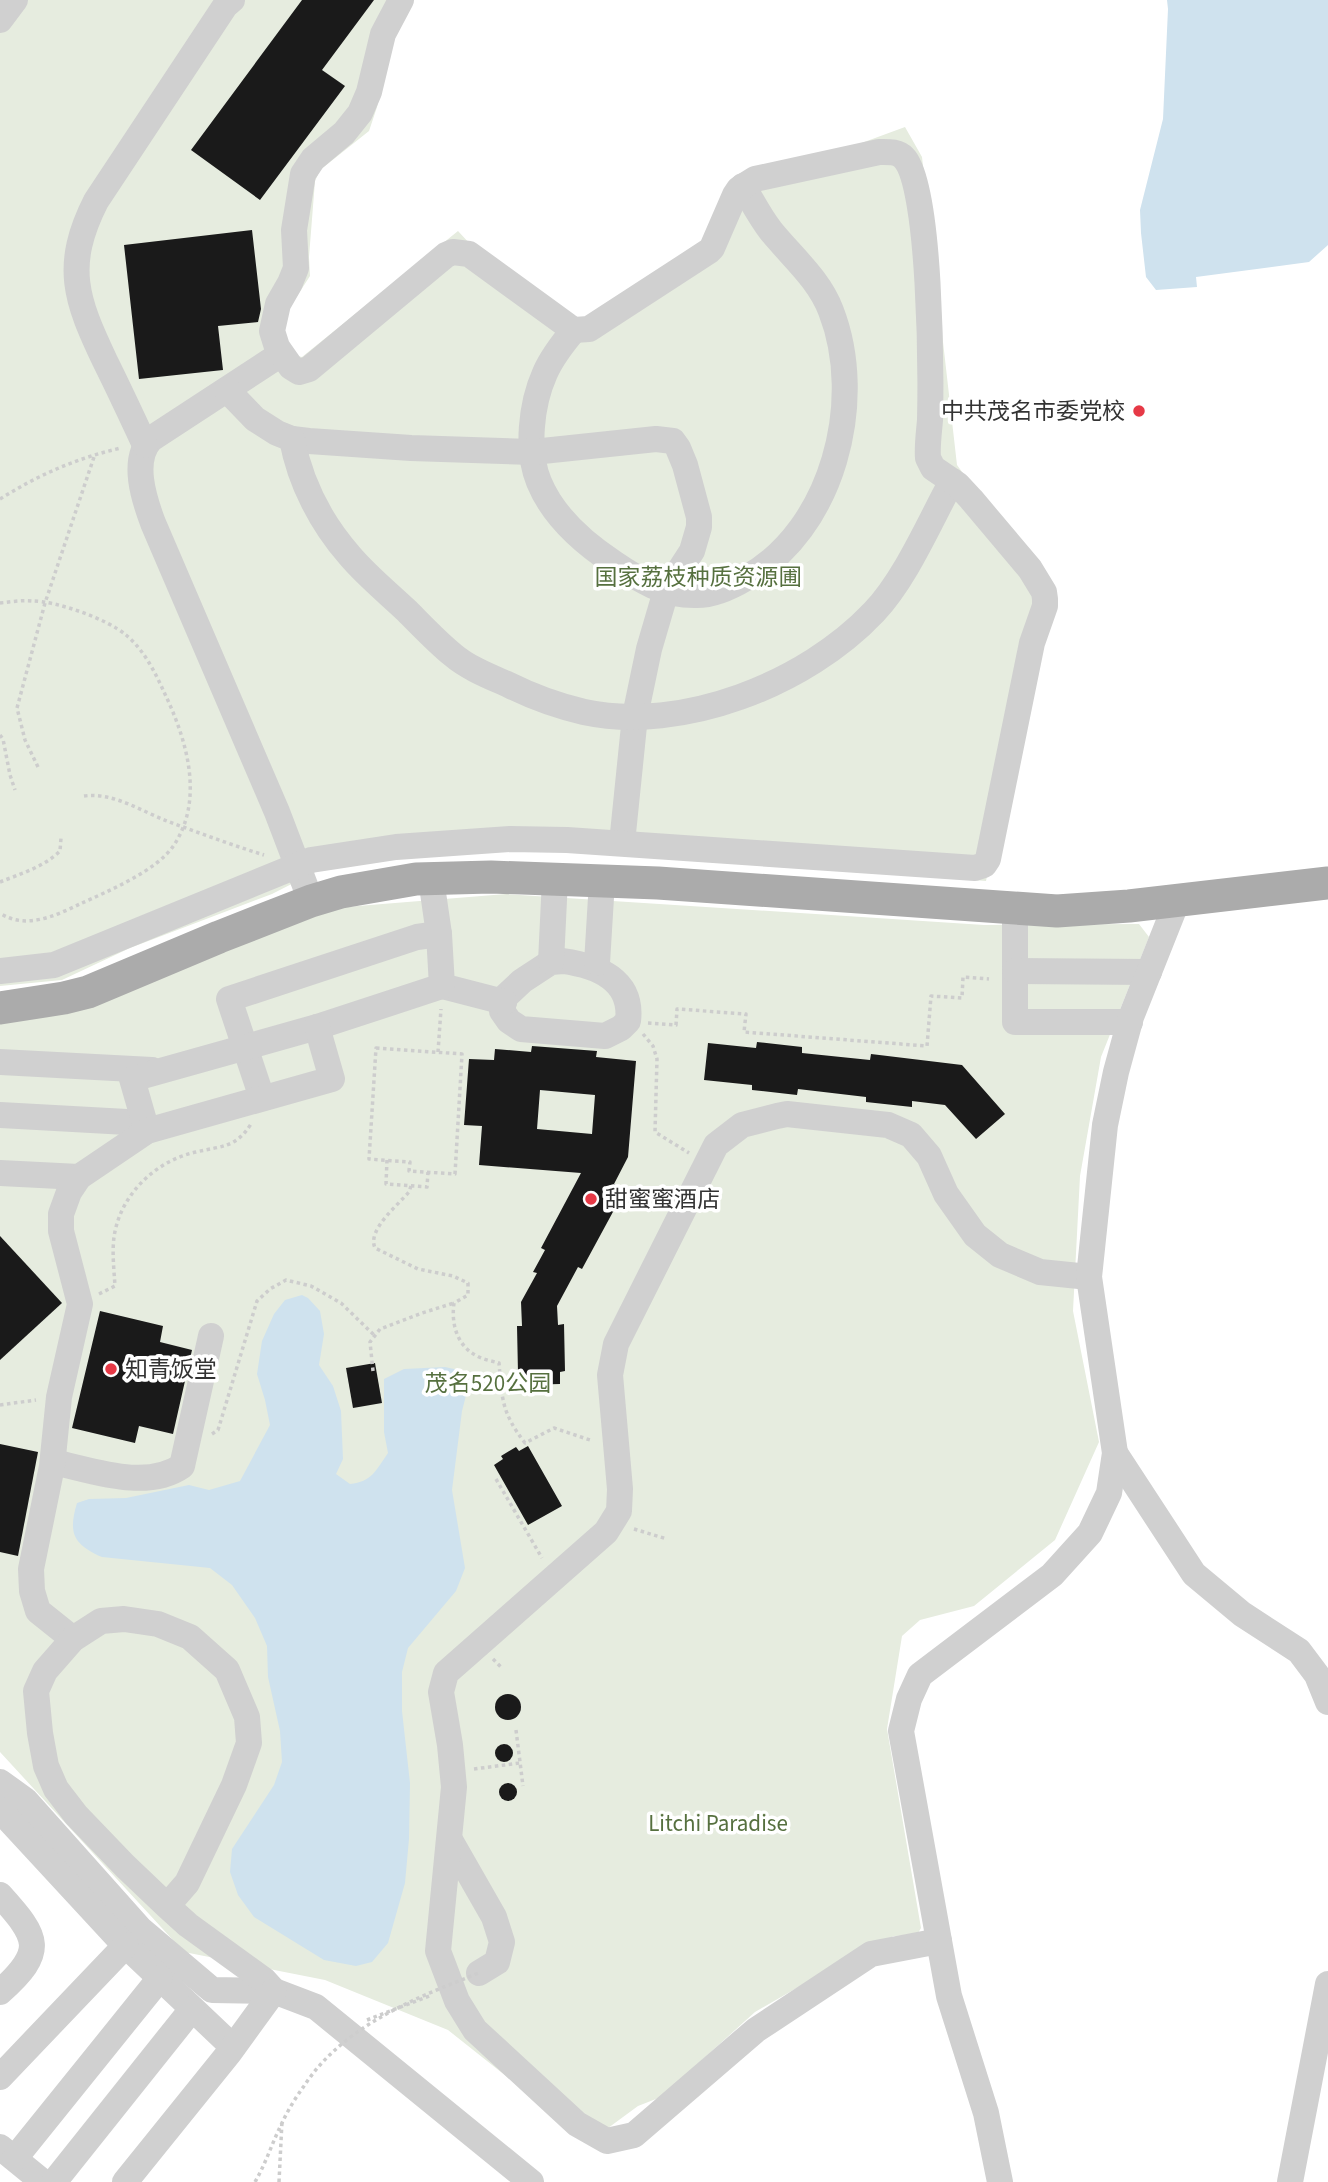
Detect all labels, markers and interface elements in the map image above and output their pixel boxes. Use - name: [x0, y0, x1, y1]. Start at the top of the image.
- place label: 中共茂名市委党校: [941, 395, 1125, 428]
- marker: 中共茂名市委党校: [1131, 403, 1147, 419]
- park label: 国家荔枝种质资源圃: [595, 561, 802, 594]
- place label: 甜蜜蜜酒店: [605, 1183, 720, 1216]
- marker: 甜蜜蜜酒店: [583, 1191, 599, 1207]
- place label: 知青饭堂: [125, 1353, 217, 1386]
- marker: 知青饭堂: [103, 1361, 119, 1377]
- park label: 茂名520公园: [425, 1367, 551, 1400]
- park label: Litchi Paradise: [648, 1807, 788, 1840]

